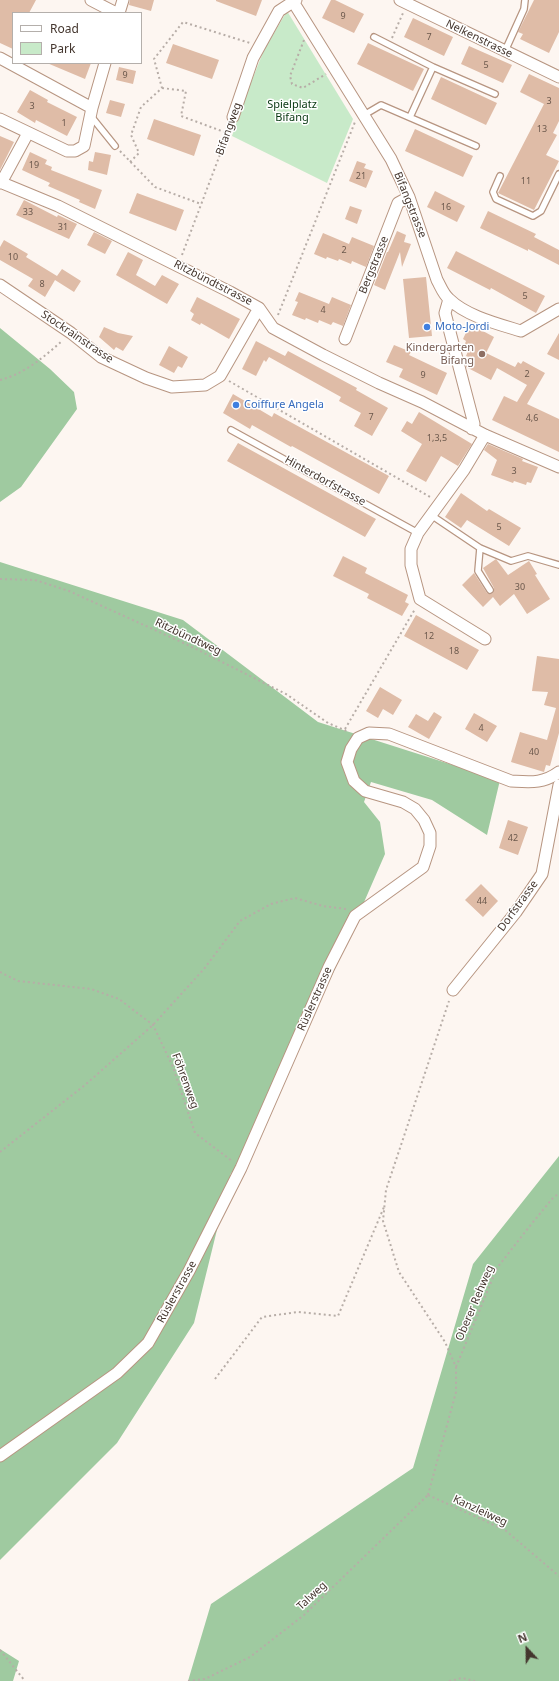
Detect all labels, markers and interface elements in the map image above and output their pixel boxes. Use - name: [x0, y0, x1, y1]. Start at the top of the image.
- house number: 9: [340, 11, 346, 21]
- legend: [12, 12, 142, 64]
- street label: Nelkenstrasse: [443, 17, 515, 61]
- text: Road: [50, 20, 79, 37]
- house number: 7: [426, 32, 432, 42]
- text: Park: [50, 40, 75, 57]
- house number: 5: [483, 60, 489, 70]
- house number: 9: [122, 70, 128, 80]
- house number: 3: [546, 96, 552, 106]
- park label: Spielplatz Bifang: [267, 98, 317, 124]
- house number: 3: [29, 101, 35, 111]
- street label: Bifangweg: [213, 101, 245, 157]
- house number: 1: [61, 118, 67, 128]
- house number: 13: [537, 124, 547, 134]
- house number: 19: [29, 160, 39, 170]
- street label: Bifangstrasse: [391, 170, 429, 240]
- house number: 21: [356, 171, 366, 181]
- house number: 11: [521, 176, 531, 186]
- house number: 16: [441, 202, 451, 212]
- house number: 33: [23, 207, 33, 217]
- house number: 31: [58, 222, 68, 232]
- street label: Bergstrasse: [356, 234, 392, 296]
- house number: 2: [341, 245, 347, 255]
- house number: 10: [8, 252, 18, 262]
- street label: Ritzbündtstrasse: [172, 258, 254, 308]
- house number: 8: [39, 279, 45, 289]
- house number: 5: [522, 291, 528, 301]
- house number: 4: [320, 305, 326, 315]
- street label: Stockrainstrasse: [38, 308, 116, 366]
- place label: Moto-Jordi: [435, 320, 489, 334]
- marker: Moto-Jordi: [422, 322, 432, 332]
- place label: Kindergarten Bifang: [406, 341, 474, 367]
- marker: Kindergarten Bifang: [477, 349, 487, 359]
- house number: 2: [524, 369, 530, 379]
- house number: 9: [420, 370, 426, 380]
- place label: Coiffure Angela: [244, 398, 324, 412]
- marker: Coiffure Angela: [231, 400, 241, 410]
- house number: 7: [368, 412, 374, 422]
- house number: 4,6: [526, 413, 538, 423]
- house number: 1,3,5: [427, 433, 447, 443]
- street label: Hinterdorfstrasse: [282, 453, 368, 509]
- house number: 3: [511, 466, 517, 476]
- house number: 5: [496, 522, 502, 532]
- house number: 30: [515, 582, 525, 592]
- street label: Ritzbündtweg: [153, 616, 223, 658]
- house number: 12: [424, 631, 434, 641]
- house number: 18: [449, 646, 459, 656]
- house number: 4: [478, 723, 484, 733]
- house number: 40: [529, 747, 539, 757]
- house number: 42: [508, 833, 518, 843]
- street label: Dorfstrasse: [495, 878, 541, 934]
- house number: 44: [477, 896, 487, 906]
- street label: Rüslerstrasse: [295, 965, 335, 1033]
- street label: Föhrenweg: [169, 1051, 201, 1111]
- street label: Rüslerstrasse: [155, 1259, 199, 1325]
- street label: Oberer Rehweg: [453, 1263, 497, 1343]
- street label: Kanzleiweg: [451, 1493, 509, 1529]
- street label: Talweg: [294, 1579, 330, 1613]
- north arrow: [507, 1629, 547, 1669]
- text: N: [515, 1629, 529, 1646]

